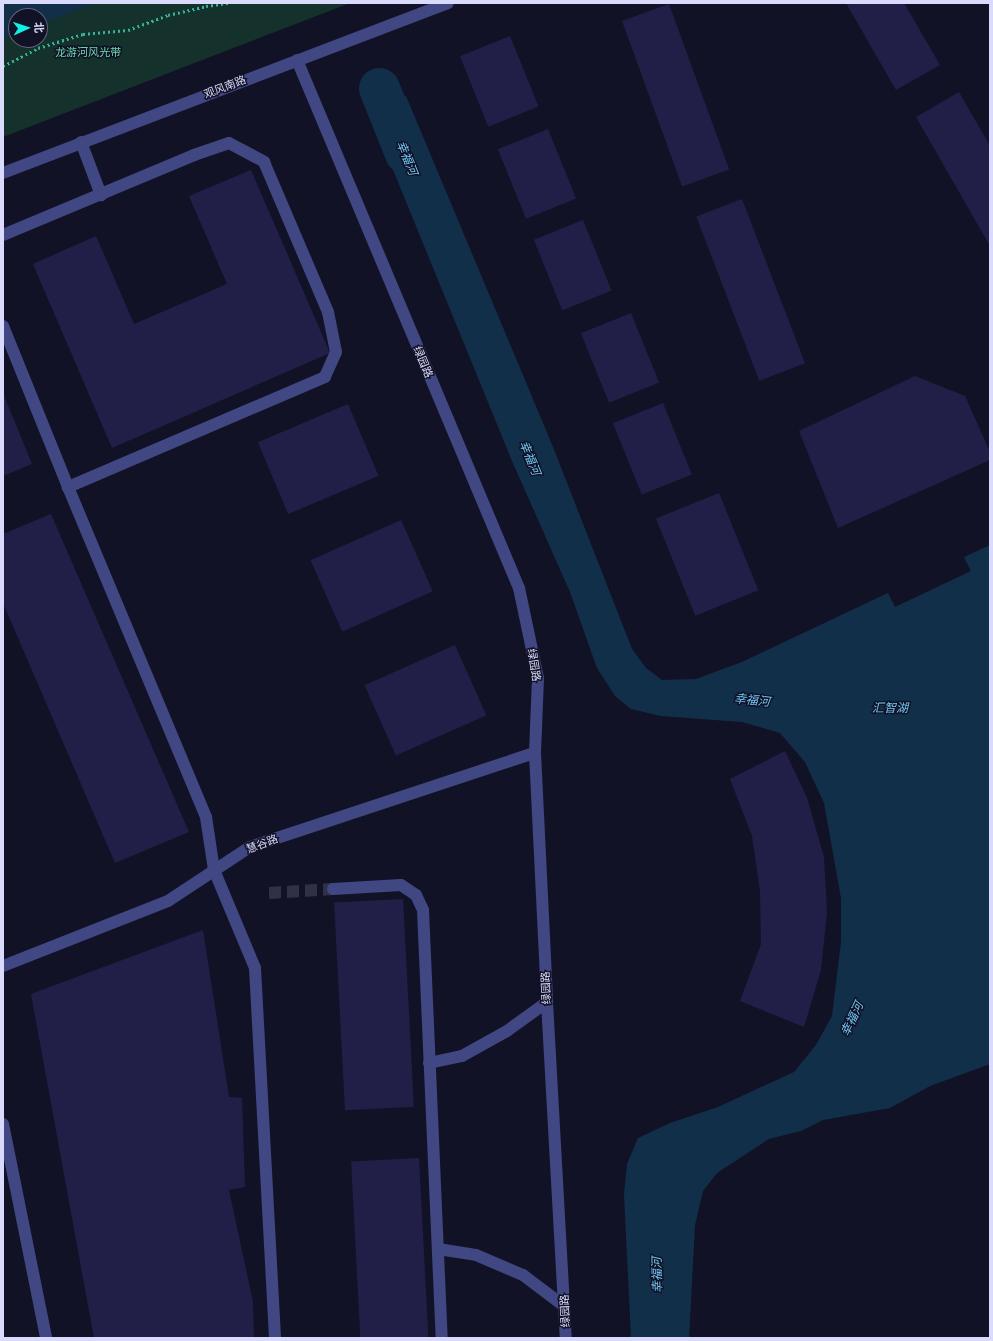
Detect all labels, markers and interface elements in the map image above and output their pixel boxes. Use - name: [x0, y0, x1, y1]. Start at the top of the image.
- north arrow: [8, 8, 48, 48]
- text: 北: [32, 22, 46, 33]
- park label: 龙游河风光带: [55, 45, 121, 59]
- street label: 观风南路: [202, 73, 248, 101]
- water label: 幸福河: [394, 139, 420, 177]
- street label: 绿园路: [410, 344, 436, 380]
- water label: 幸福河: [517, 439, 543, 477]
- street label: 绿园路: [525, 648, 543, 682]
- water label: 幸福河: [733, 691, 771, 709]
- water label: 汇智湖: [872, 701, 908, 715]
- street label: 慧谷路: [244, 832, 280, 856]
- street label: 绿园路: [539, 971, 553, 1005]
- water label: 幸福河: [838, 1000, 866, 1038]
- water label: 幸福河: [649, 1257, 665, 1293]
- street label: 绿园路: [558, 1294, 572, 1328]

